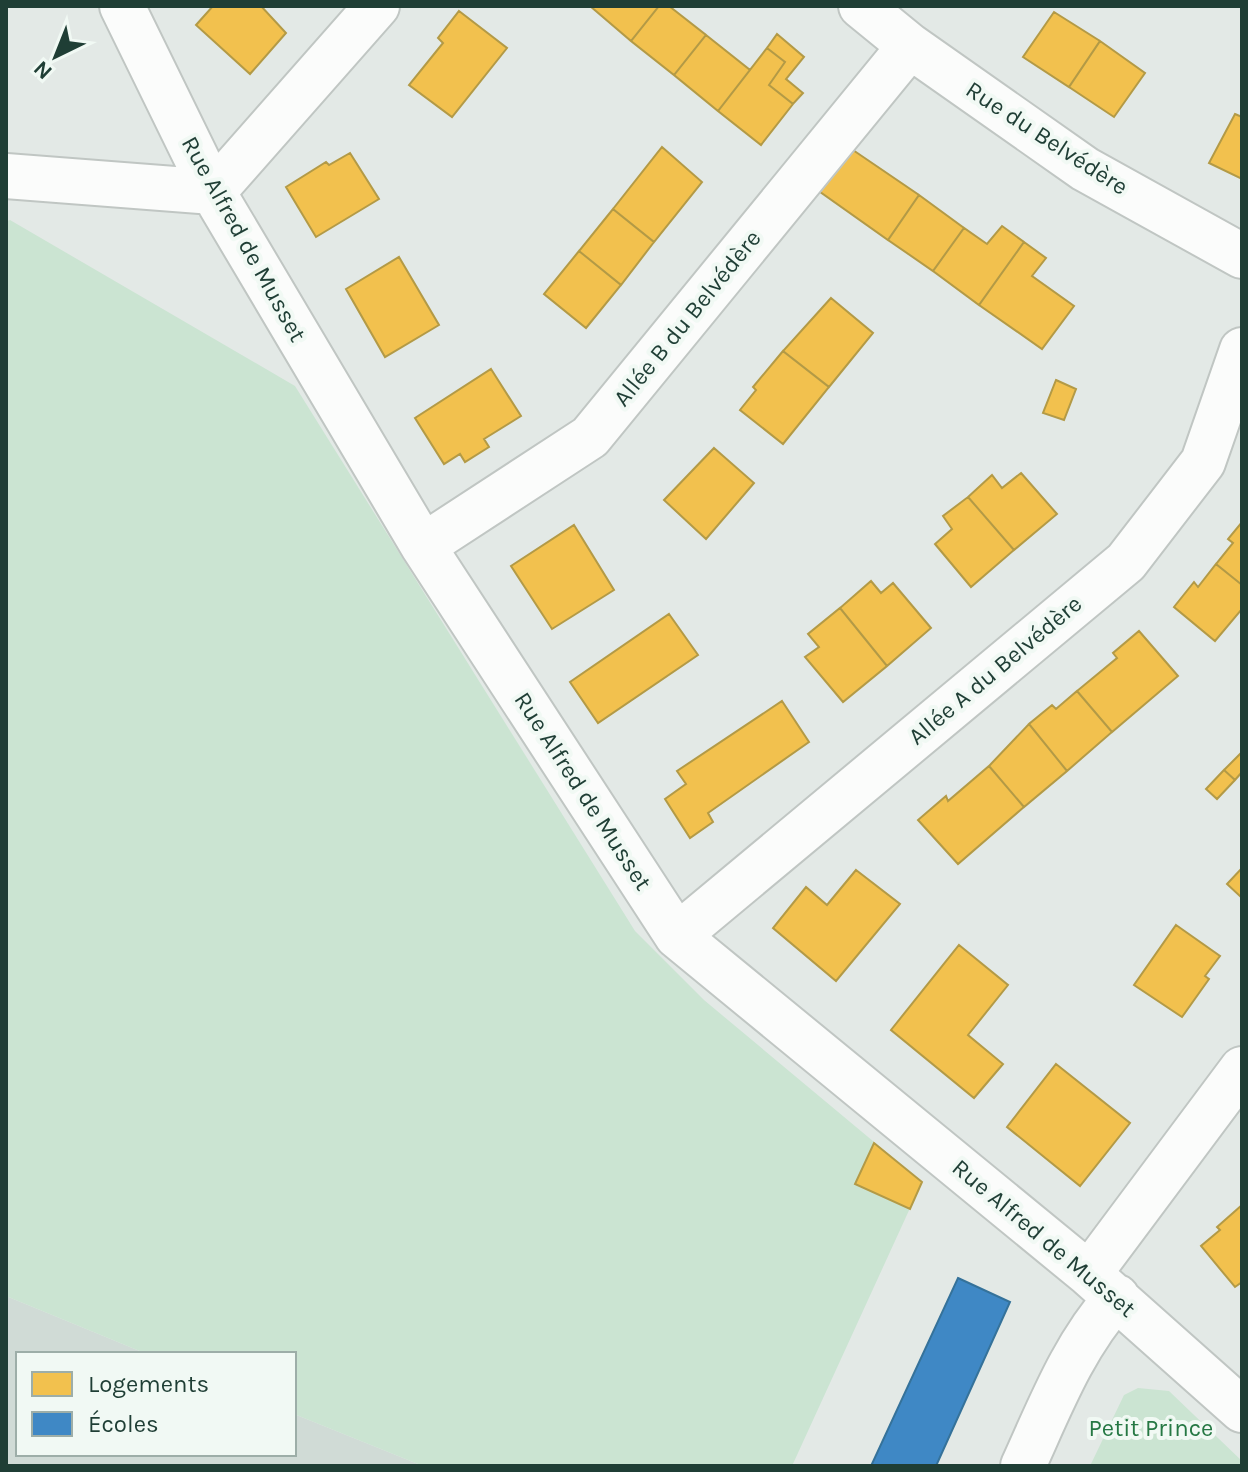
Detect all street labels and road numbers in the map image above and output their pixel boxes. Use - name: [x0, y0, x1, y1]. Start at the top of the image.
- street label: Rue du Belvédère: [961, 75, 1133, 201]
- street label: Rue Alfred de Musset: [176, 131, 312, 347]
- street label: Allée B du Belvédère: [607, 224, 767, 412]
- street label: Allée A du Belvédère: [903, 589, 1087, 751]
- street label: Rue Alfred de Musset: [508, 687, 658, 895]
- street label: Rue Alfred de Musset: [947, 1153, 1141, 1323]

